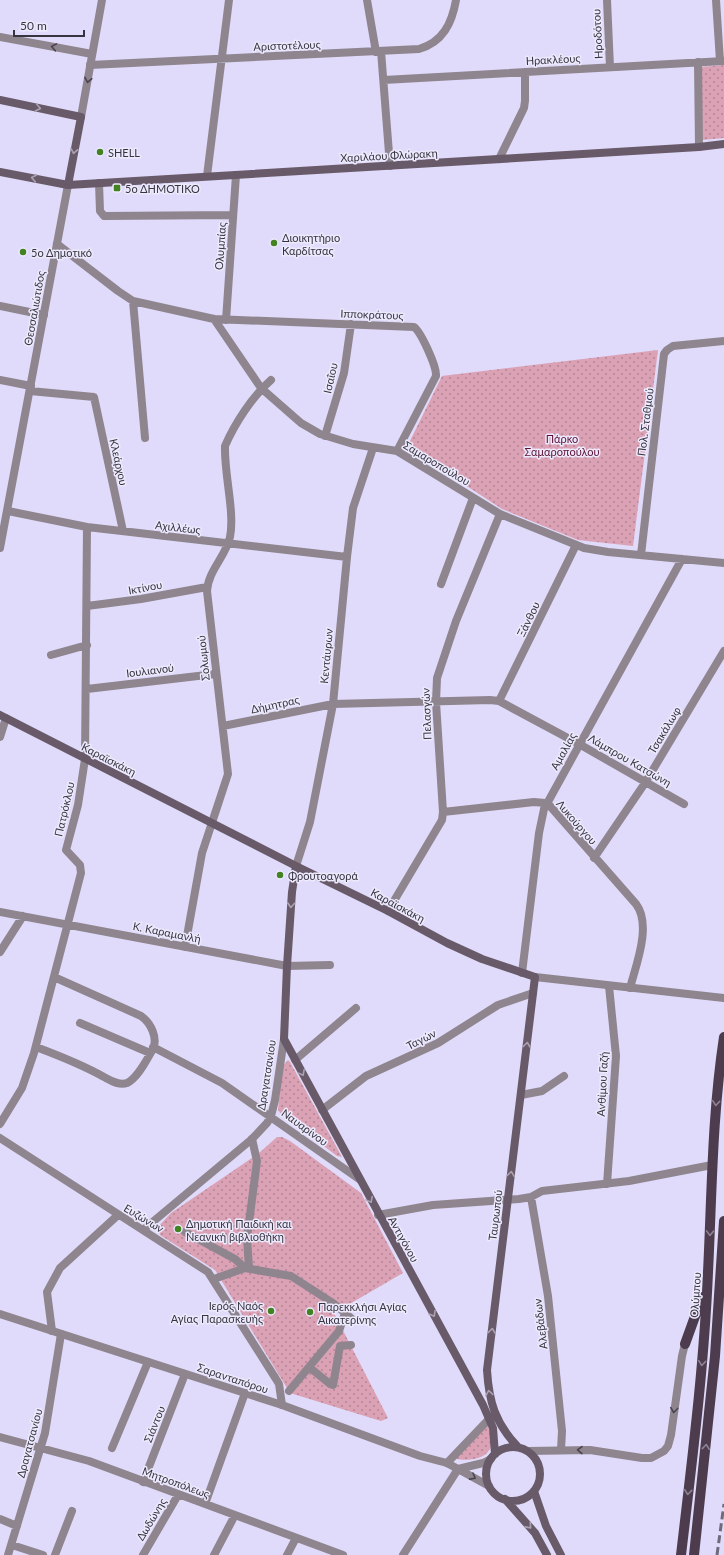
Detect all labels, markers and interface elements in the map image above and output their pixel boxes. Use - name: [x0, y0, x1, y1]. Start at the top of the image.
- street label: Ηροδότου: [589, 9, 605, 59]
- scale bar: [14, 12, 84, 38]
- text: 50 m: [20, 18, 47, 33]
- street label: Αριστοτέλους: [253, 37, 321, 53]
- one-way arrow: [51, 43, 57, 52]
- street label: Ηρακλέους: [525, 51, 581, 67]
- one-way arrow: [84, 76, 92, 83]
- one-way arrow: [35, 103, 41, 112]
- place label: SHELL: [108, 146, 140, 159]
- street label: Χαριλάου Φλώρακη: [340, 146, 438, 164]
- marker: SHELL: [95, 147, 105, 157]
- one-way arrow: [70, 148, 79, 154]
- one-way arrow: [31, 175, 37, 183]
- place label: 5ο ΔΗΜΟΤΙΚΟ: [125, 182, 200, 195]
- marker: 5ο ΔΗΜΟΤΙΚΟ: [112, 183, 122, 193]
- street label: Ολυμπίας: [212, 222, 228, 270]
- place label: Διοικητήριο Καρδίτσας: [282, 231, 340, 257]
- marker: Διοικητήριο Καρδίτσας: [269, 238, 279, 248]
- place label: 5ο Δημοτικό: [31, 246, 92, 259]
- marker: 5ο Δημοτικό: [18, 247, 28, 257]
- street label: Θεσσαλιώτιδος: [21, 270, 47, 346]
- street label: Ιπποκράτους: [340, 306, 404, 322]
- street label: Ισαΐου: [320, 361, 340, 395]
- street label: Πολ. Σταθμού: [634, 387, 656, 457]
- park label: Πάρκο Σαμαροπούλου: [524, 432, 600, 458]
- street label: Κλεάρχου: [107, 437, 131, 487]
- street label: Σαμαροπούλου: [401, 438, 473, 488]
- street label: Αχιλλέως: [155, 518, 201, 536]
- street label: Ικτίνου: [127, 578, 163, 596]
- street label: Ξάνθου: [514, 599, 542, 639]
- street label: Κεντάυρων: [317, 628, 335, 684]
- street label: Σολωμού: [194, 635, 212, 681]
- street label: Ιουλιανού: [125, 661, 175, 679]
- street label: Πελασγών: [419, 687, 433, 740]
- street label: Δήμητρας: [250, 693, 300, 715]
- street label: Τσακάλωφ: [645, 704, 683, 756]
- street label: Αμαλίας: [547, 730, 579, 772]
- street label: Λάμπρου Κατσώνη: [586, 731, 674, 789]
- street label: Καραϊσκάκη: [80, 740, 138, 778]
- street label: Πατρόκλου: [51, 780, 77, 838]
- street label: Λυκούργου: [554, 797, 600, 847]
- place label: Φρουτοαγορά: [288, 869, 358, 882]
- marker: Φρουτοαγορά: [275, 870, 285, 880]
- street label: Καραϊσκάκη: [369, 885, 427, 925]
- one-way arrow: [287, 902, 296, 908]
- street label: Κ. Καραμανλή: [132, 919, 202, 945]
- street label: Ταγών: [404, 1026, 438, 1052]
- street label: Δραγατσανίου: [254, 1039, 278, 1111]
- one-way arrow: [522, 1042, 531, 1048]
- street label: Ανθίμου Γαζή: [594, 1051, 611, 1117]
- one-way arrow: [297, 1069, 305, 1077]
- one-way arrow: [711, 1100, 720, 1106]
- street label: Ναυαρίνου: [279, 1106, 331, 1148]
- one-way arrow: [506, 1171, 515, 1177]
- street label: Ταυρωπού: [485, 1189, 505, 1241]
- one-way arrow: [366, 1196, 373, 1203]
- street label: Ευζώνων: [121, 1201, 167, 1236]
- street label: Αντιγόνου: [386, 1214, 422, 1264]
- place label: Δημοτική Παιδική και Νεανική βιβλιοθήκη: [186, 1217, 291, 1243]
- marker: Δημοτική Παιδική και Νεανική βιβλιοθήκη: [173, 1224, 183, 1234]
- one-way arrow: [705, 1230, 714, 1236]
- street label: Ολύμπου: [687, 1272, 703, 1318]
- street label: Αλεβάδων: [530, 1298, 550, 1350]
- place label: Ιερός Ναός Αγίας Παρασκευής: [171, 1299, 263, 1325]
- place label: Παρεκκλήσι Αγίας Αικατερίνης: [318, 1300, 407, 1326]
- marker: Ιερός Ναός Αγίας Παρασκευής: [266, 1306, 276, 1316]
- marker: Παρεκκλήσι Αγίας Αικατερίνης: [305, 1307, 315, 1317]
- one-way arrow: [428, 1310, 436, 1317]
- one-way arrow: [487, 1328, 496, 1334]
- street label: Σαρανταπόρου: [196, 1360, 270, 1396]
- one-way arrow: [697, 1360, 706, 1366]
- one-way arrow: [485, 1390, 494, 1396]
- street label: Σιάντου: [141, 1404, 167, 1444]
- street label: Δραγατσανίου: [14, 1407, 44, 1479]
- one-way arrow: [670, 1407, 679, 1413]
- one-way arrow: [702, 1444, 711, 1450]
- one-way arrow: [577, 1445, 583, 1454]
- street label: Μητροπόλεως: [141, 1464, 211, 1500]
- one-way arrow: [469, 1473, 477, 1480]
- one-way arrow: [684, 1489, 693, 1495]
- street label: Δωδώνης: [133, 1495, 169, 1543]
- one-way arrow: [524, 1521, 531, 1528]

